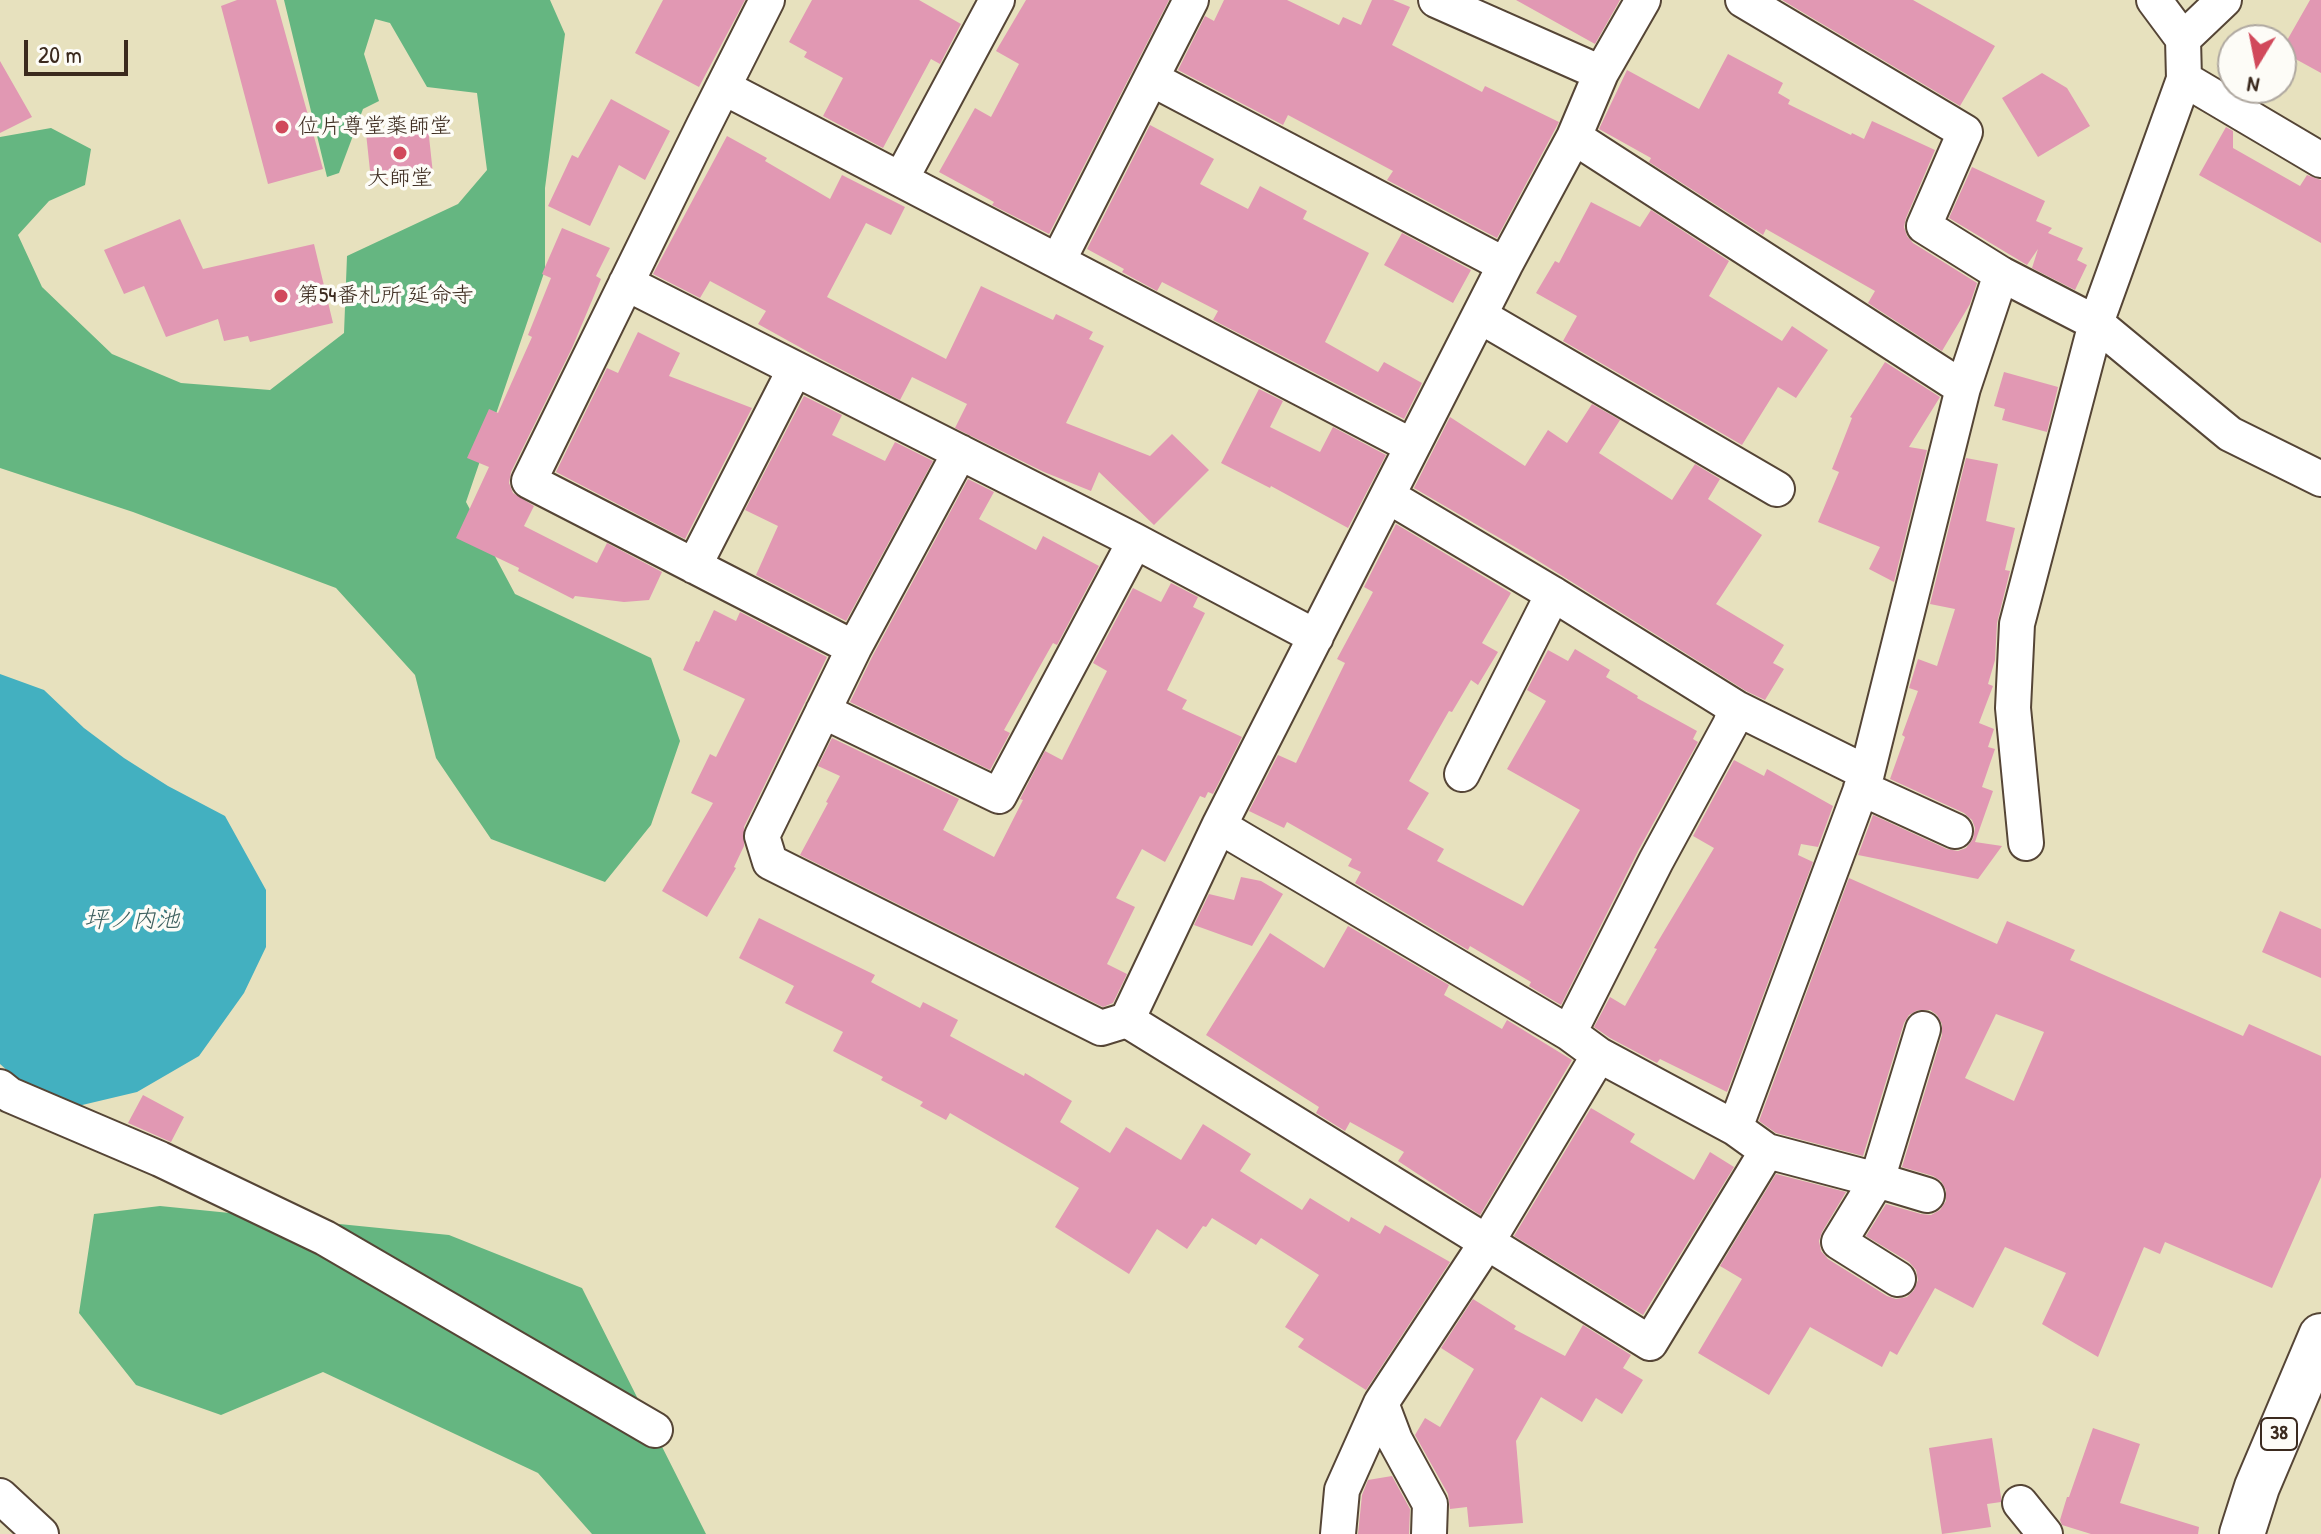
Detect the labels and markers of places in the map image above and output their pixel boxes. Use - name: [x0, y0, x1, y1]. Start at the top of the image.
- place label: 位片尊堂薬師堂: [298, 114, 452, 140]
- marker: 位片尊堂薬師堂: [273, 118, 291, 136]
- marker: 大師堂: [391, 144, 409, 162]
- place label: 大師堂: [367, 166, 433, 192]
- place label: 第54番札所 延命寺: [297, 283, 474, 309]
- marker: 第54番札所 延命寺: [272, 287, 290, 305]

